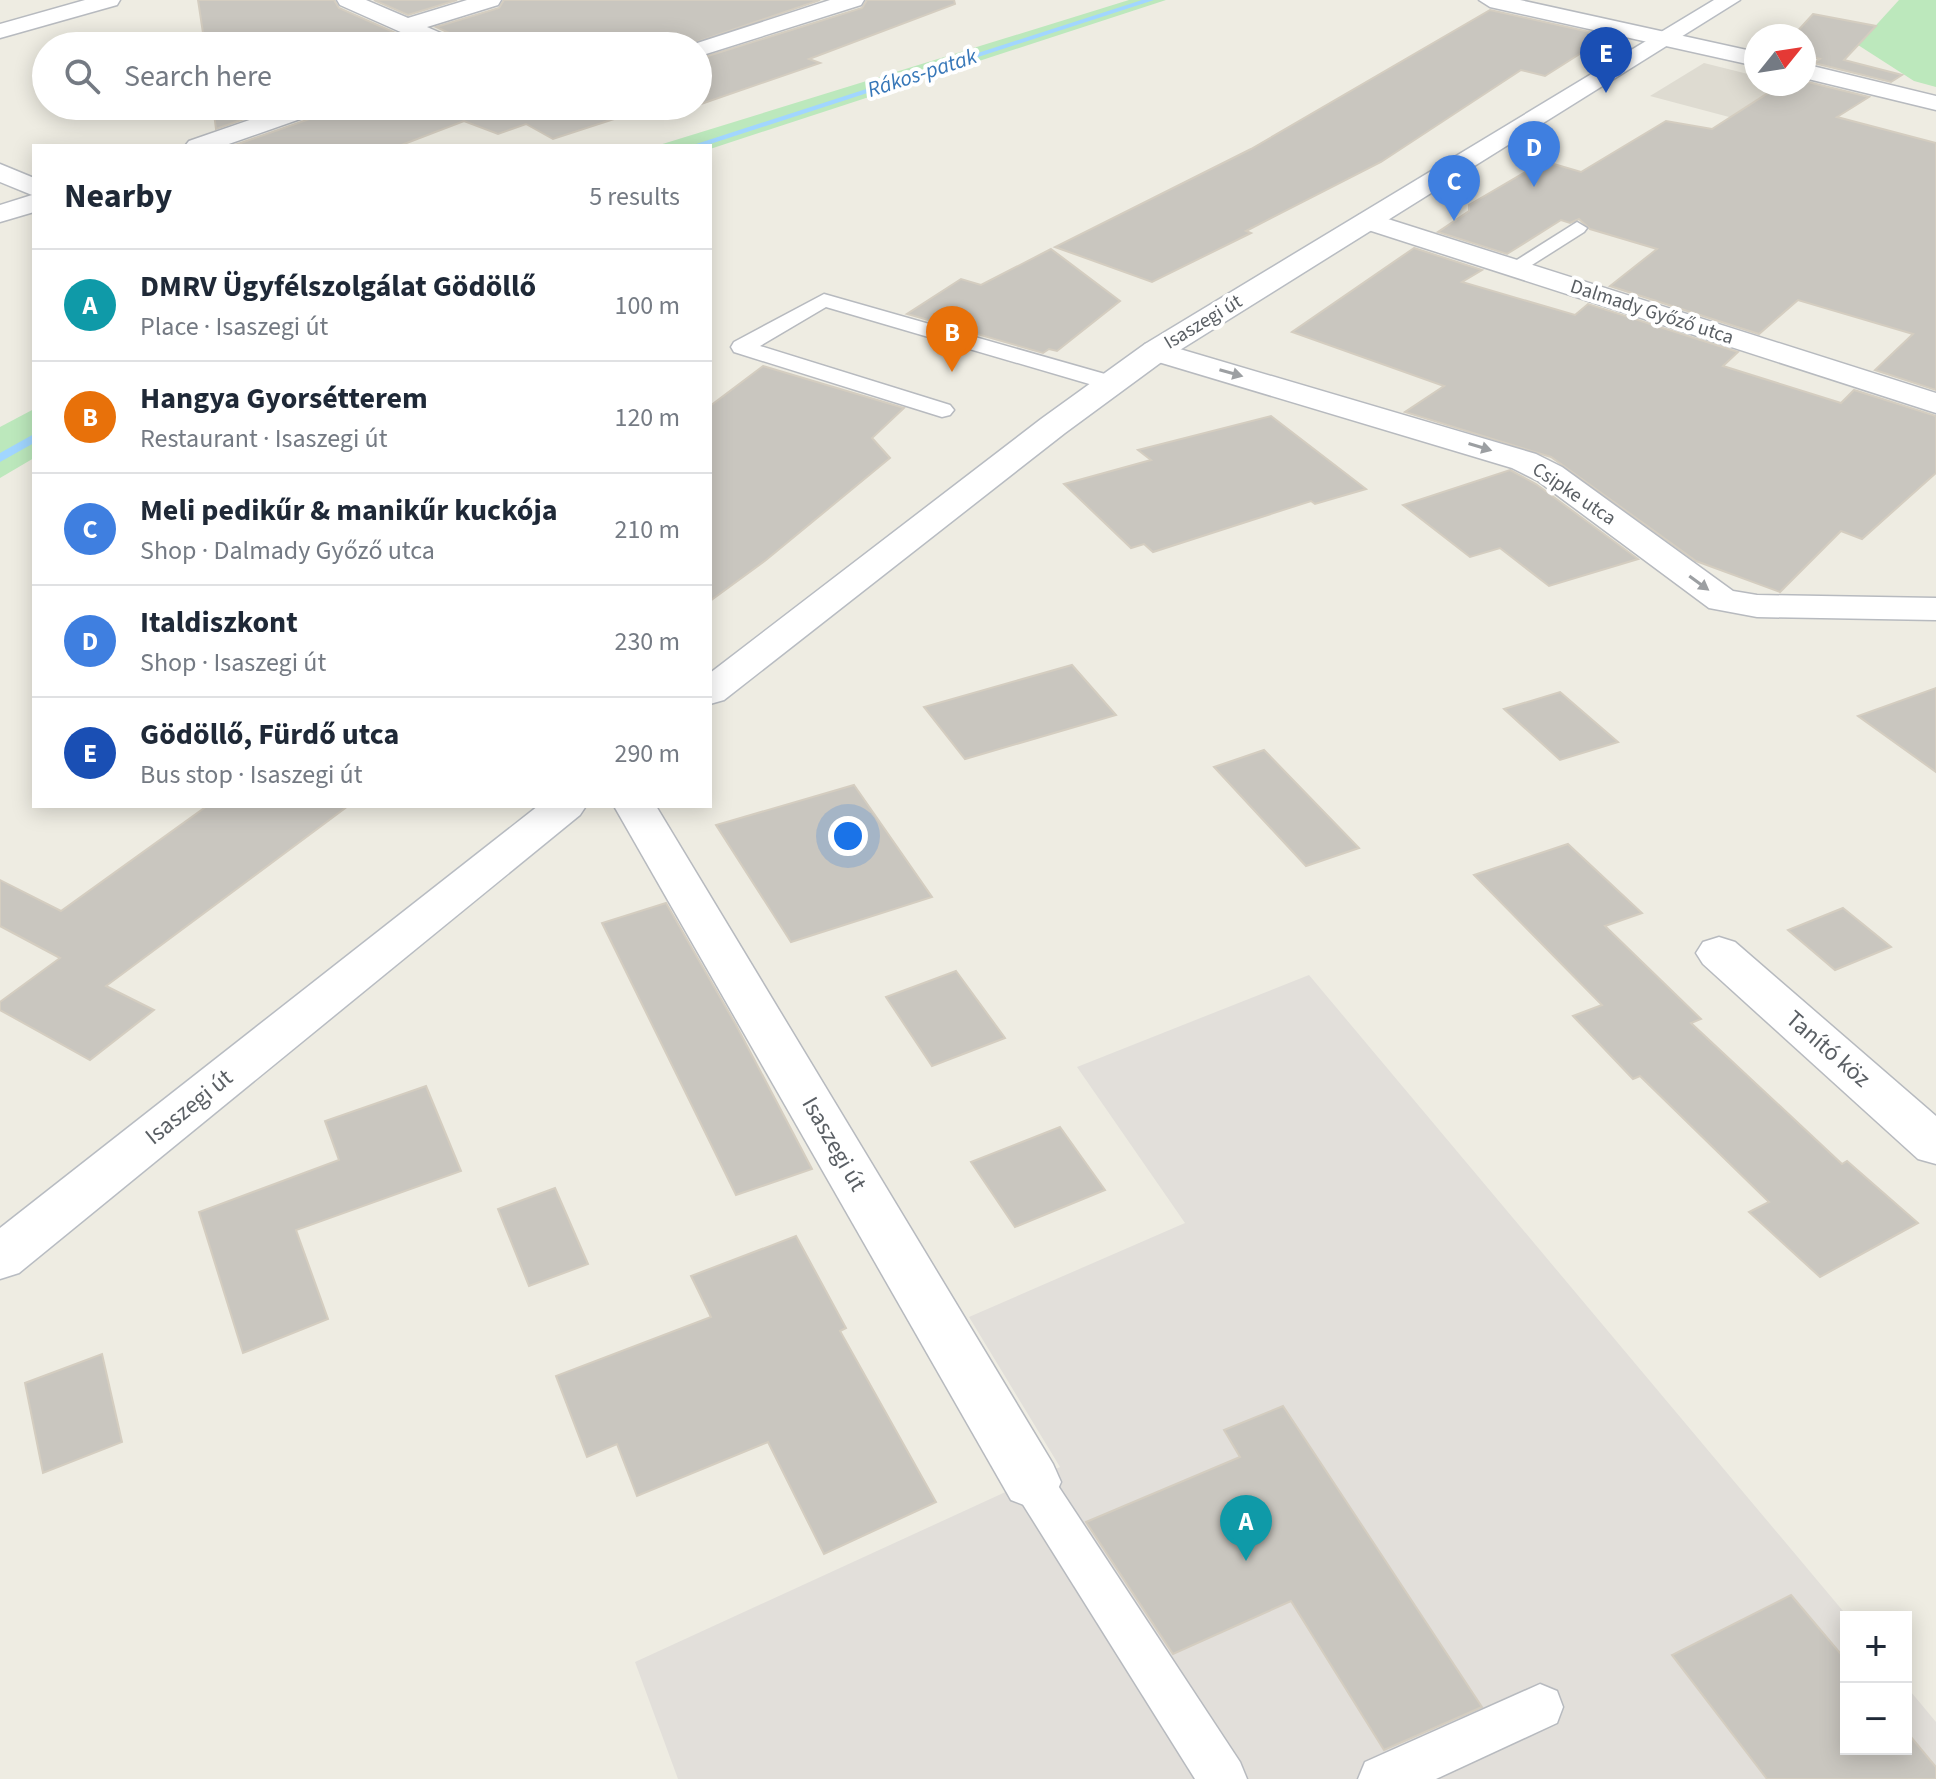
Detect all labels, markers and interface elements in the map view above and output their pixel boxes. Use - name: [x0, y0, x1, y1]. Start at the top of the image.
- north arrow: [1744, 24, 1816, 96]
- pin: E: [1580, 27, 1632, 93]
- search box: [32, 32, 712, 120]
- water label: Rákos-patak: [863, 40, 981, 106]
- icon: search: [60, 54, 104, 98]
- text: Search here: [124, 55, 272, 98]
- pin: D: [1508, 121, 1560, 187]
- pin: C: [1428, 155, 1480, 221]
- text: Nearby: [64, 172, 172, 221]
- text: 5 results: [589, 178, 680, 215]
- text: DMRV Ügyfélszolgálat Gödöllő: [140, 265, 536, 308]
- street label: Dalmady Győző utca: [1567, 272, 1737, 352]
- text: A: [83, 287, 97, 324]
- text: 100 m: [614, 287, 680, 324]
- street label: Isaszegi út: [1159, 288, 1248, 356]
- pin: B: [926, 306, 978, 372]
- text: Place · Isaszegi út: [140, 308, 328, 345]
- one-way arrow: [1219, 367, 1243, 380]
- text: Hangya Gyorsétterem: [140, 377, 428, 420]
- text: B: [82, 399, 98, 436]
- text: 120 m: [614, 399, 680, 436]
- text: Restaurant · Isaszegi út: [140, 420, 387, 457]
- one-way arrow: [1468, 441, 1492, 454]
- street label: Csipke utca: [1527, 456, 1621, 532]
- text: Meli pedikűr & manikűr kuckója: [140, 489, 558, 532]
- text: C: [82, 511, 98, 548]
- text: 210 m: [614, 511, 680, 548]
- text: Shop · Dalmady Győző utca: [140, 532, 435, 569]
- one-way arrow: [1688, 575, 1709, 590]
- text: Italdiszkont: [140, 601, 298, 644]
- text: D: [82, 623, 98, 660]
- text: 230 m: [614, 623, 680, 660]
- text: Shop · Isaszegi út: [140, 644, 326, 681]
- text: Gödöllő, Fürdő utca: [140, 713, 399, 756]
- text: E: [83, 735, 97, 772]
- text: 290 m: [614, 735, 680, 772]
- text: Bus stop · Isaszegi út: [140, 756, 363, 793]
- your location: [828, 816, 868, 856]
- street label: Tanító köz: [1778, 1002, 1878, 1096]
- street label: Isaszegi út: [138, 1061, 240, 1153]
- street label: Isaszegi út: [793, 1090, 875, 1198]
- pin: A: [1220, 1495, 1272, 1561]
- map controls: [1840, 1611, 1912, 1755]
- button: +: [1840, 1611, 1912, 1683]
- button: −: [1840, 1683, 1912, 1755]

